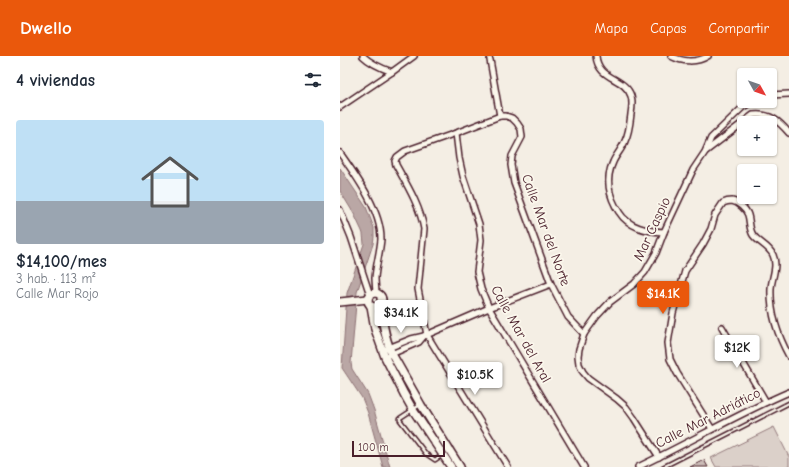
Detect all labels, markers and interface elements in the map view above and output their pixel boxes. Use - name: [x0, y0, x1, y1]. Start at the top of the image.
- text: Dwello: [20, 17, 72, 39]
- text: Mapa: [595, 20, 628, 37]
- text: Capas: [650, 20, 686, 37]
- text: Compartir: [708, 20, 769, 37]
- north arrow: [737, 68, 777, 108]
- map controls: [737, 68, 777, 204]
- icon: filters: [302, 69, 324, 91]
- text: 4 viviendas: [16, 71, 95, 90]
- button: +: [737, 116, 777, 156]
- icon: home: [134, 146, 206, 218]
- button: −: [737, 164, 777, 204]
- street label: Calle Mar del Norte: [518, 172, 574, 288]
- street label: Mar Caspio: [630, 194, 674, 264]
- text: $14,100/mes: [16, 252, 107, 271]
- text: 3 hab. · 113 m²: [16, 271, 95, 286]
- pin: $14.1K: [630, 281, 696, 315]
- street label: Calle Mar del Aral: [487, 282, 555, 386]
- text: Calle Mar Rojo: [16, 286, 99, 301]
- text: $14.1K: [646, 286, 680, 301]
- pin: $34.1K: [368, 300, 434, 334]
- text: $34.1K: [383, 305, 419, 320]
- pin: $12K: [713, 335, 761, 369]
- text: $12K: [724, 340, 750, 355]
- pin: $10.5K: [442, 362, 508, 396]
- text: $10.5K: [457, 367, 493, 382]
- street label: Calle Mar Adriático: [653, 384, 763, 452]
- scale bar: [352, 439, 445, 458]
- text: 100 m: [358, 441, 389, 454]

